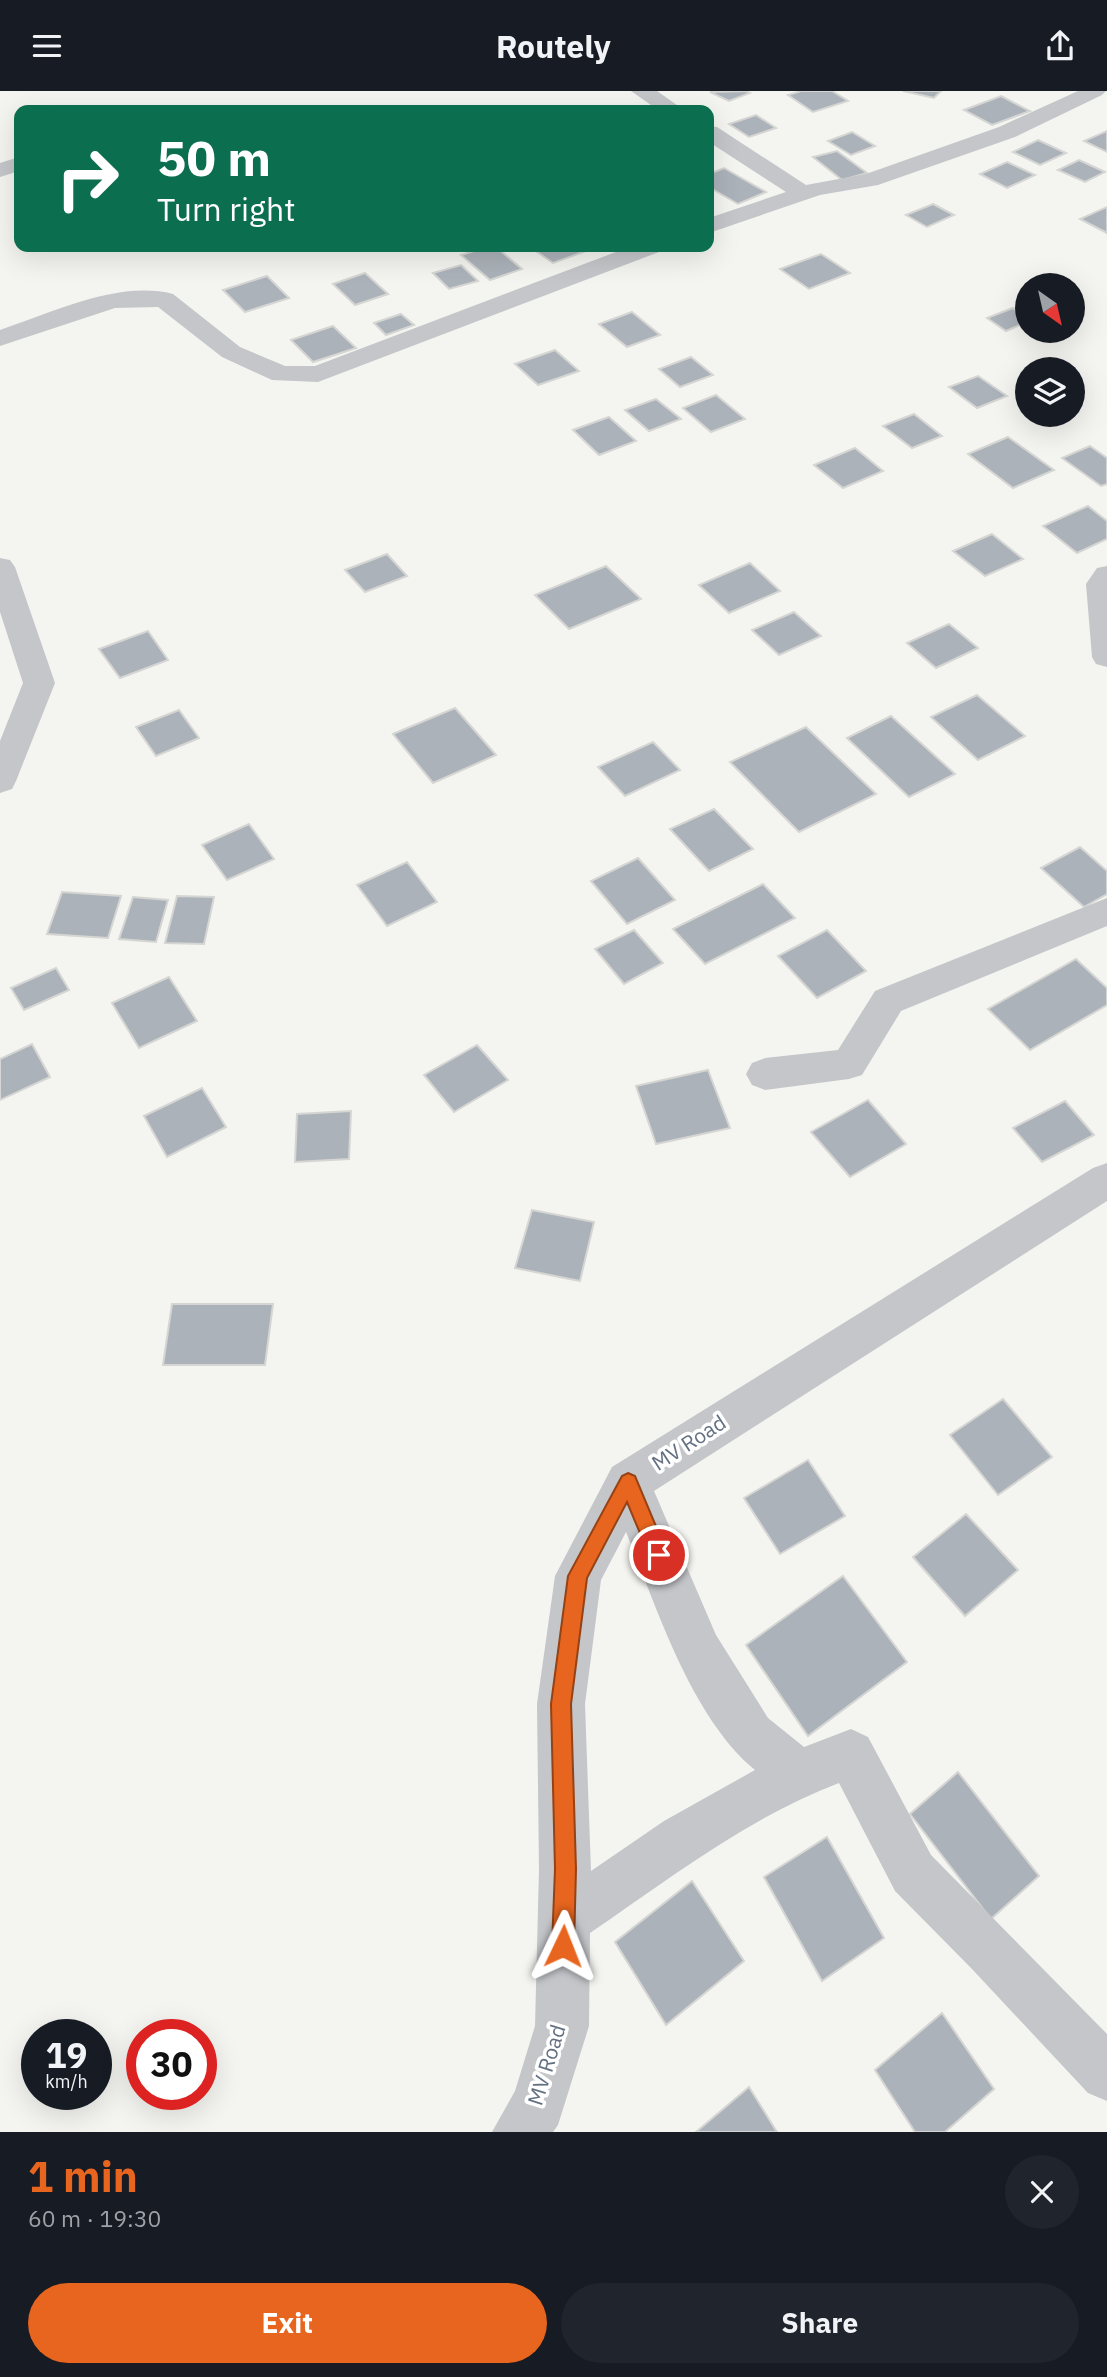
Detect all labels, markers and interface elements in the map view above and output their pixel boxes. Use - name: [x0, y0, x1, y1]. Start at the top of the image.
- text: Routely: [496, 25, 611, 67]
- icon: menu: [28, 27, 66, 65]
- icon: share: [1041, 27, 1079, 65]
- text: 50 m: [157, 126, 271, 189]
- icon: right: [42, 133, 133, 224]
- text: Turn right: [157, 188, 295, 230]
- north arrow: [1015, 273, 1085, 343]
- map controls: [1015, 273, 1085, 427]
- button: layers: [1015, 357, 1085, 427]
- street label: MV Road: [646, 1408, 731, 1477]
- pin: [629, 1525, 689, 1585]
- icon: arrive: [640, 1536, 678, 1574]
- position arrow: [526, 1909, 600, 1983]
- speed limit sign: 30: [126, 2019, 217, 2110]
- street label: MV Road: [521, 2021, 572, 2109]
- text: 19: [45, 2032, 88, 2078]
- text: km/h: [45, 2070, 88, 2093]
- text: 1 min: [28, 2149, 138, 2204]
- button: close: [1005, 2155, 1079, 2229]
- text: 60 m · 19:30: [28, 2203, 161, 2233]
- button: Exit: [28, 2283, 547, 2363]
- button: Share: [561, 2283, 1079, 2363]

